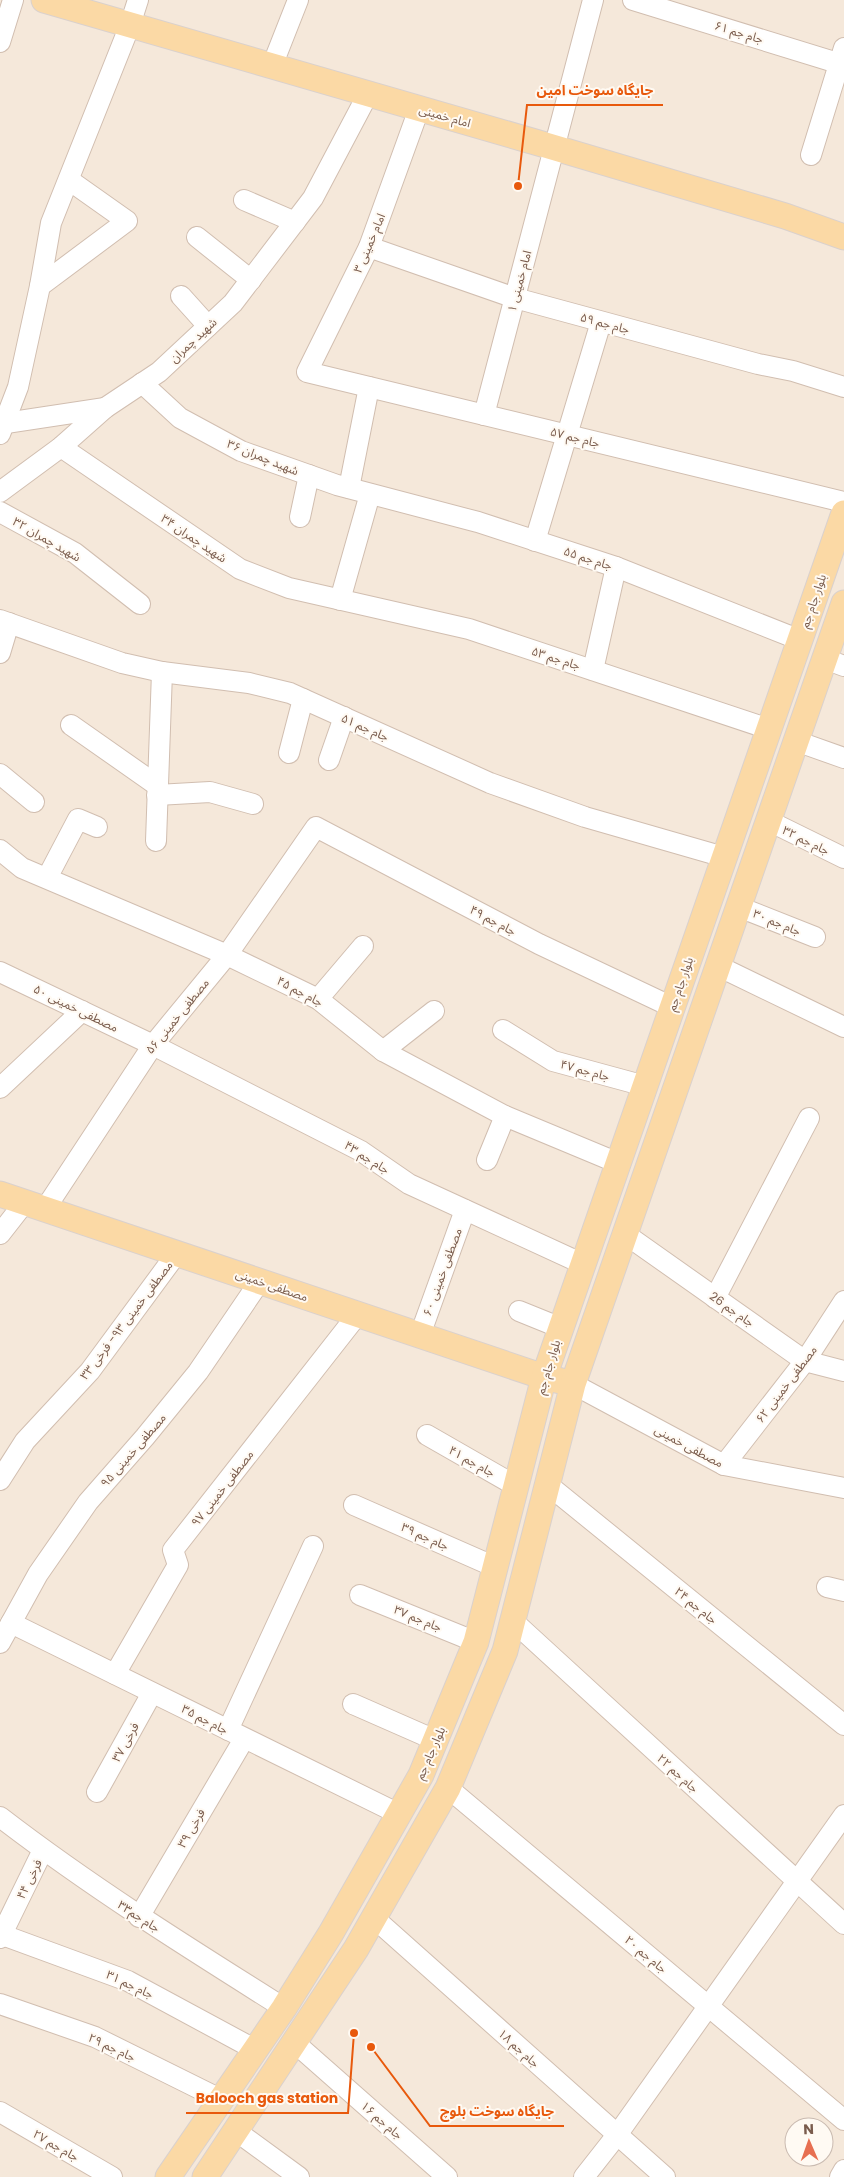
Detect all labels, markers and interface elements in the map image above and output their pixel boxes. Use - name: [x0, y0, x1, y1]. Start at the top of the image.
- street label: جام جم ۶۱: [712, 17, 766, 48]
- callout: جایگاه سوخت امین: [527, 76, 663, 105]
- text: جایگاه سوخت امین: [537, 80, 654, 100]
- street label: امام خمینی: [417, 101, 473, 132]
- street label: امام خمینی ۳: [349, 210, 390, 276]
- street label: امام خمینی ۱: [503, 248, 536, 314]
- street label: جام جم ۵۹: [578, 308, 632, 339]
- street label: شهید چمران: [166, 314, 220, 366]
- street label: جام جم ۵۷: [548, 423, 601, 452]
- street label: شهید چمران ۳۶: [225, 435, 301, 479]
- street label: شهید چمران ۳۴: [158, 510, 230, 566]
- street label: شهید چمران ۳۲: [10, 513, 84, 565]
- street label: جام جم ۵۵: [561, 542, 615, 575]
- street label: بلوار جام جم: [796, 572, 831, 631]
- street label: جام جم ۵۳: [529, 642, 583, 675]
- street label: جام جم ۵۱: [338, 709, 391, 746]
- street label: جام جم ۳۲: [779, 821, 832, 860]
- street label: جام جم ۴۹: [466, 901, 519, 940]
- street label: جام جم ۳۰: [750, 905, 804, 940]
- street label: بلوار جام جم: [663, 955, 698, 1014]
- street label: جام جم ۴۵: [273, 972, 326, 1011]
- street label: مصطفی خمینی ۵۶: [141, 975, 213, 1057]
- street label: مصطفی خمینی ۵۰: [31, 980, 121, 1036]
- street label: جام جم ۴۷: [558, 1055, 612, 1086]
- street label: جام جم ۴۳: [341, 1136, 393, 1178]
- street label: مصطفی خمینی ۶۰: [418, 1226, 466, 1318]
- street label: مصطفی خمینی ۹۳- فرخی ۳۳: [76, 1257, 176, 1383]
- street label: مصطفی خمینی: [233, 1265, 311, 1305]
- street label: جام جم 26: [706, 1287, 758, 1331]
- street label: بلوار جام جم: [532, 1338, 565, 1397]
- street label: مصطفی خمینی ۶۲: [751, 1342, 821, 1426]
- street label: مصطفی خمینی ۹۵: [96, 1409, 170, 1491]
- street label: مصطفی خمینی: [652, 1421, 726, 1471]
- street label: جام جم ۴۱: [445, 1441, 498, 1482]
- street label: مصطفی خمینی ۹۷: [187, 1446, 257, 1530]
- street label: جام جم ۳۹: [398, 1518, 451, 1555]
- street label: جام جم ۲۴: [670, 1583, 721, 1628]
- street label: جام جم ۳۷: [391, 1601, 445, 1636]
- street label: جام جم ۳۵: [178, 1700, 231, 1739]
- street label: فرخی ۳۷: [107, 1719, 143, 1765]
- street label: بلوار جام جم: [411, 1724, 450, 1783]
- street label: جام جم ۲۲: [653, 1750, 702, 1797]
- street label: فرخی ۳۹: [173, 1805, 209, 1851]
- street label: فرخی ۴۴: [12, 1856, 46, 1902]
- street label: جام جم۳۳: [114, 1896, 163, 1937]
- street label: جام جم ۲۰: [621, 1931, 671, 1977]
- street label: جام جم ۳۱: [103, 1966, 156, 2003]
- street label: جام جم ۱۸: [494, 2025, 543, 2072]
- street label: جام جم ۲۹: [85, 2029, 138, 2066]
- callout: Balooch gas station: [186, 2084, 348, 2113]
- text: Balooch gas station: [196, 2088, 338, 2108]
- street label: جام جم ۱۶: [357, 2097, 407, 2144]
- callout: جایگاه سوخت بلوچ: [430, 2097, 564, 2126]
- text: جایگاه سوخت بلوچ: [440, 2101, 554, 2122]
- north arrow: [784, 2117, 834, 2167]
- text: N: [803, 2119, 814, 2139]
- street label: جام جم ۲۷: [29, 2125, 82, 2166]

